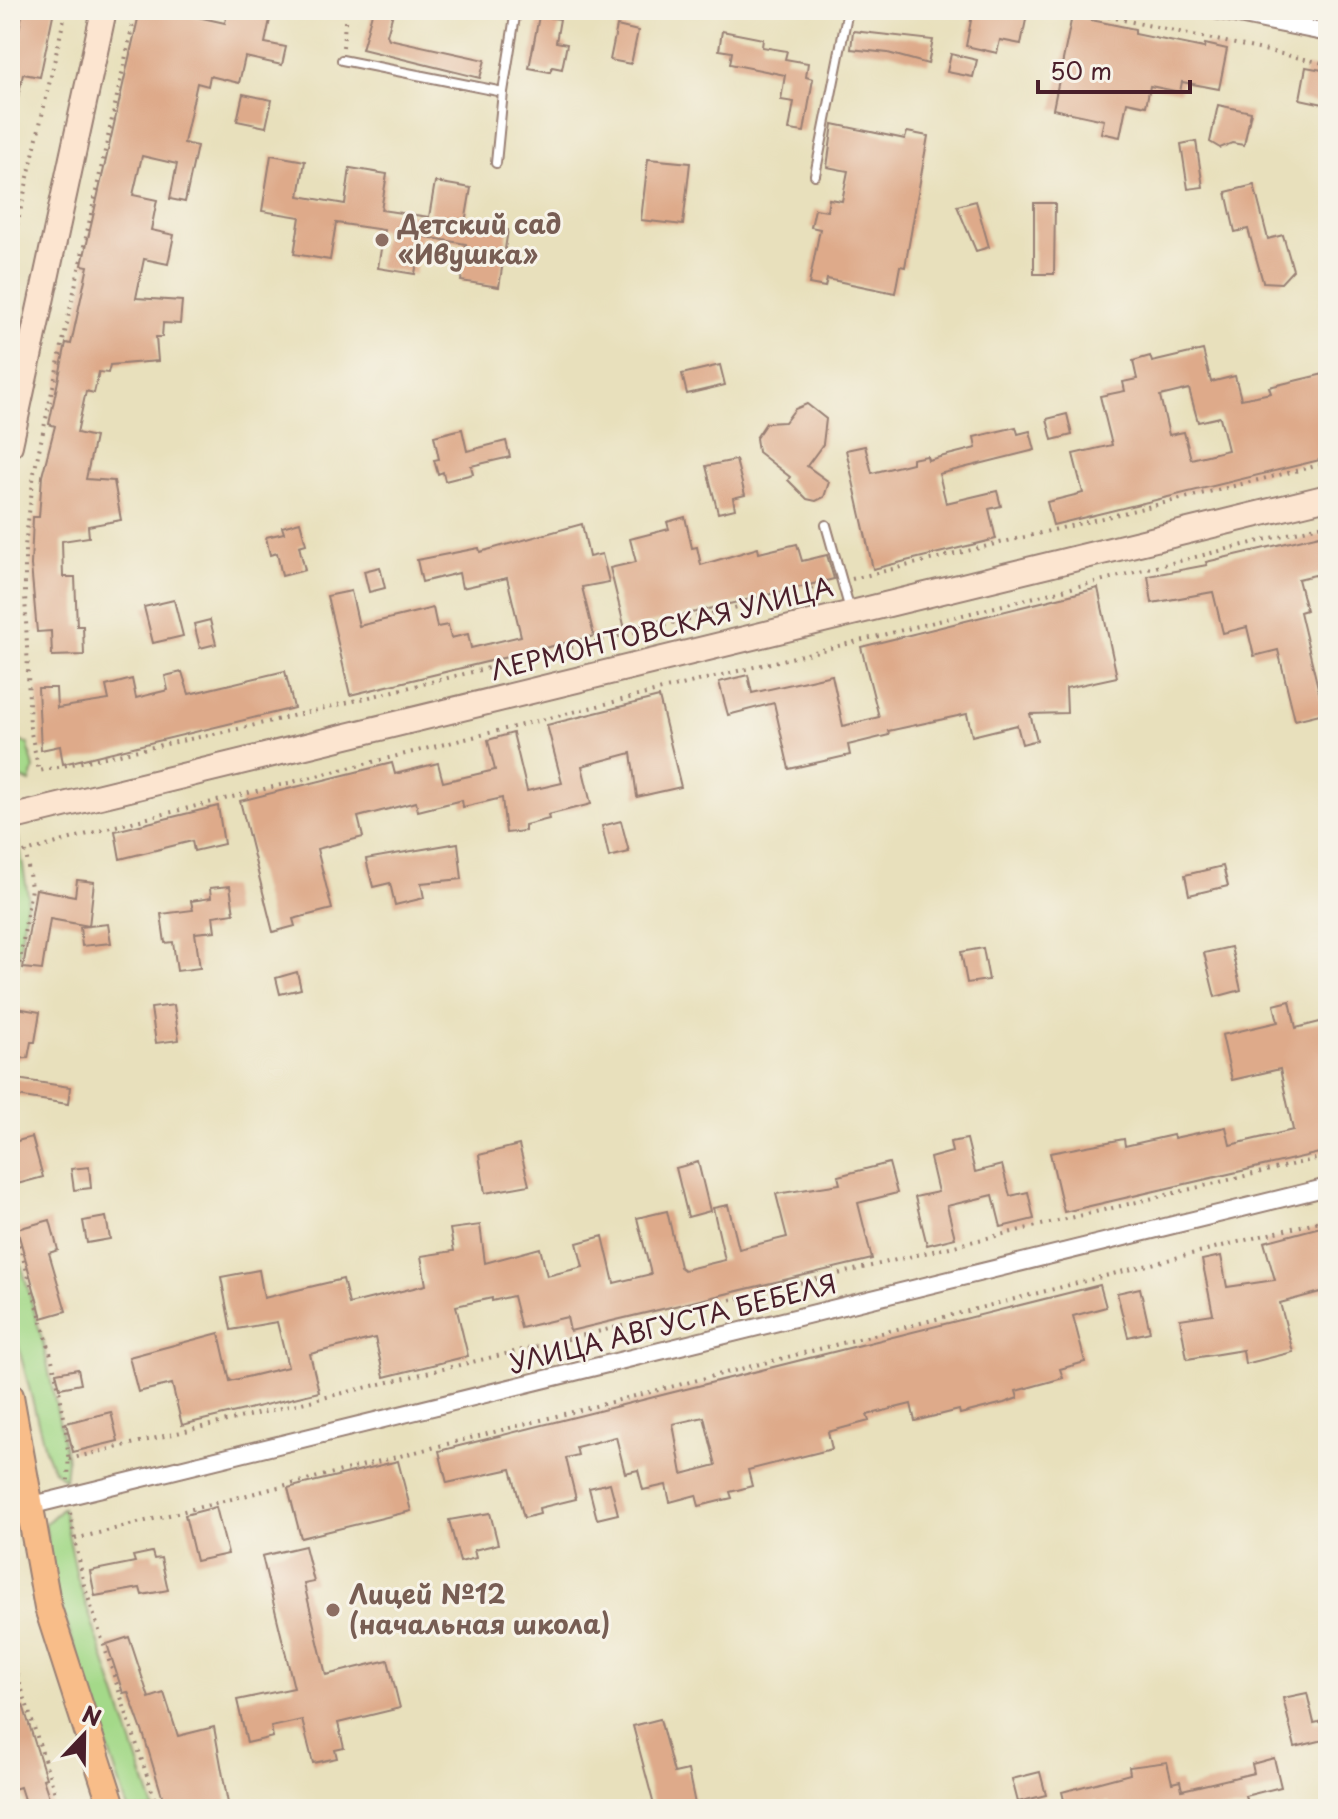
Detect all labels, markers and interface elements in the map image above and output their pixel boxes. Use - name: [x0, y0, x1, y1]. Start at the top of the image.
- scale bar: [1038, 44, 1190, 94]
- text: 50 m: [1050, 52, 1112, 88]
- place label: Детский сад «Ивушка»: [397, 204, 561, 273]
- marker: Детский сад «Ивушка»: [373, 231, 391, 249]
- street label: ЛЕРМОНТОВСКАЯ УЛИЦА: [486, 566, 837, 689]
- street label: УЛИЦА АВГУСТА БЕБЕЛЯ: [505, 1263, 840, 1382]
- place label: Лицей №12 (начальная школа): [349, 1574, 610, 1643]
- marker: Лицей №12 (начальная школа): [324, 1601, 342, 1619]
- north arrow: [44, 1695, 124, 1775]
- text: N: [78, 1697, 106, 1734]

